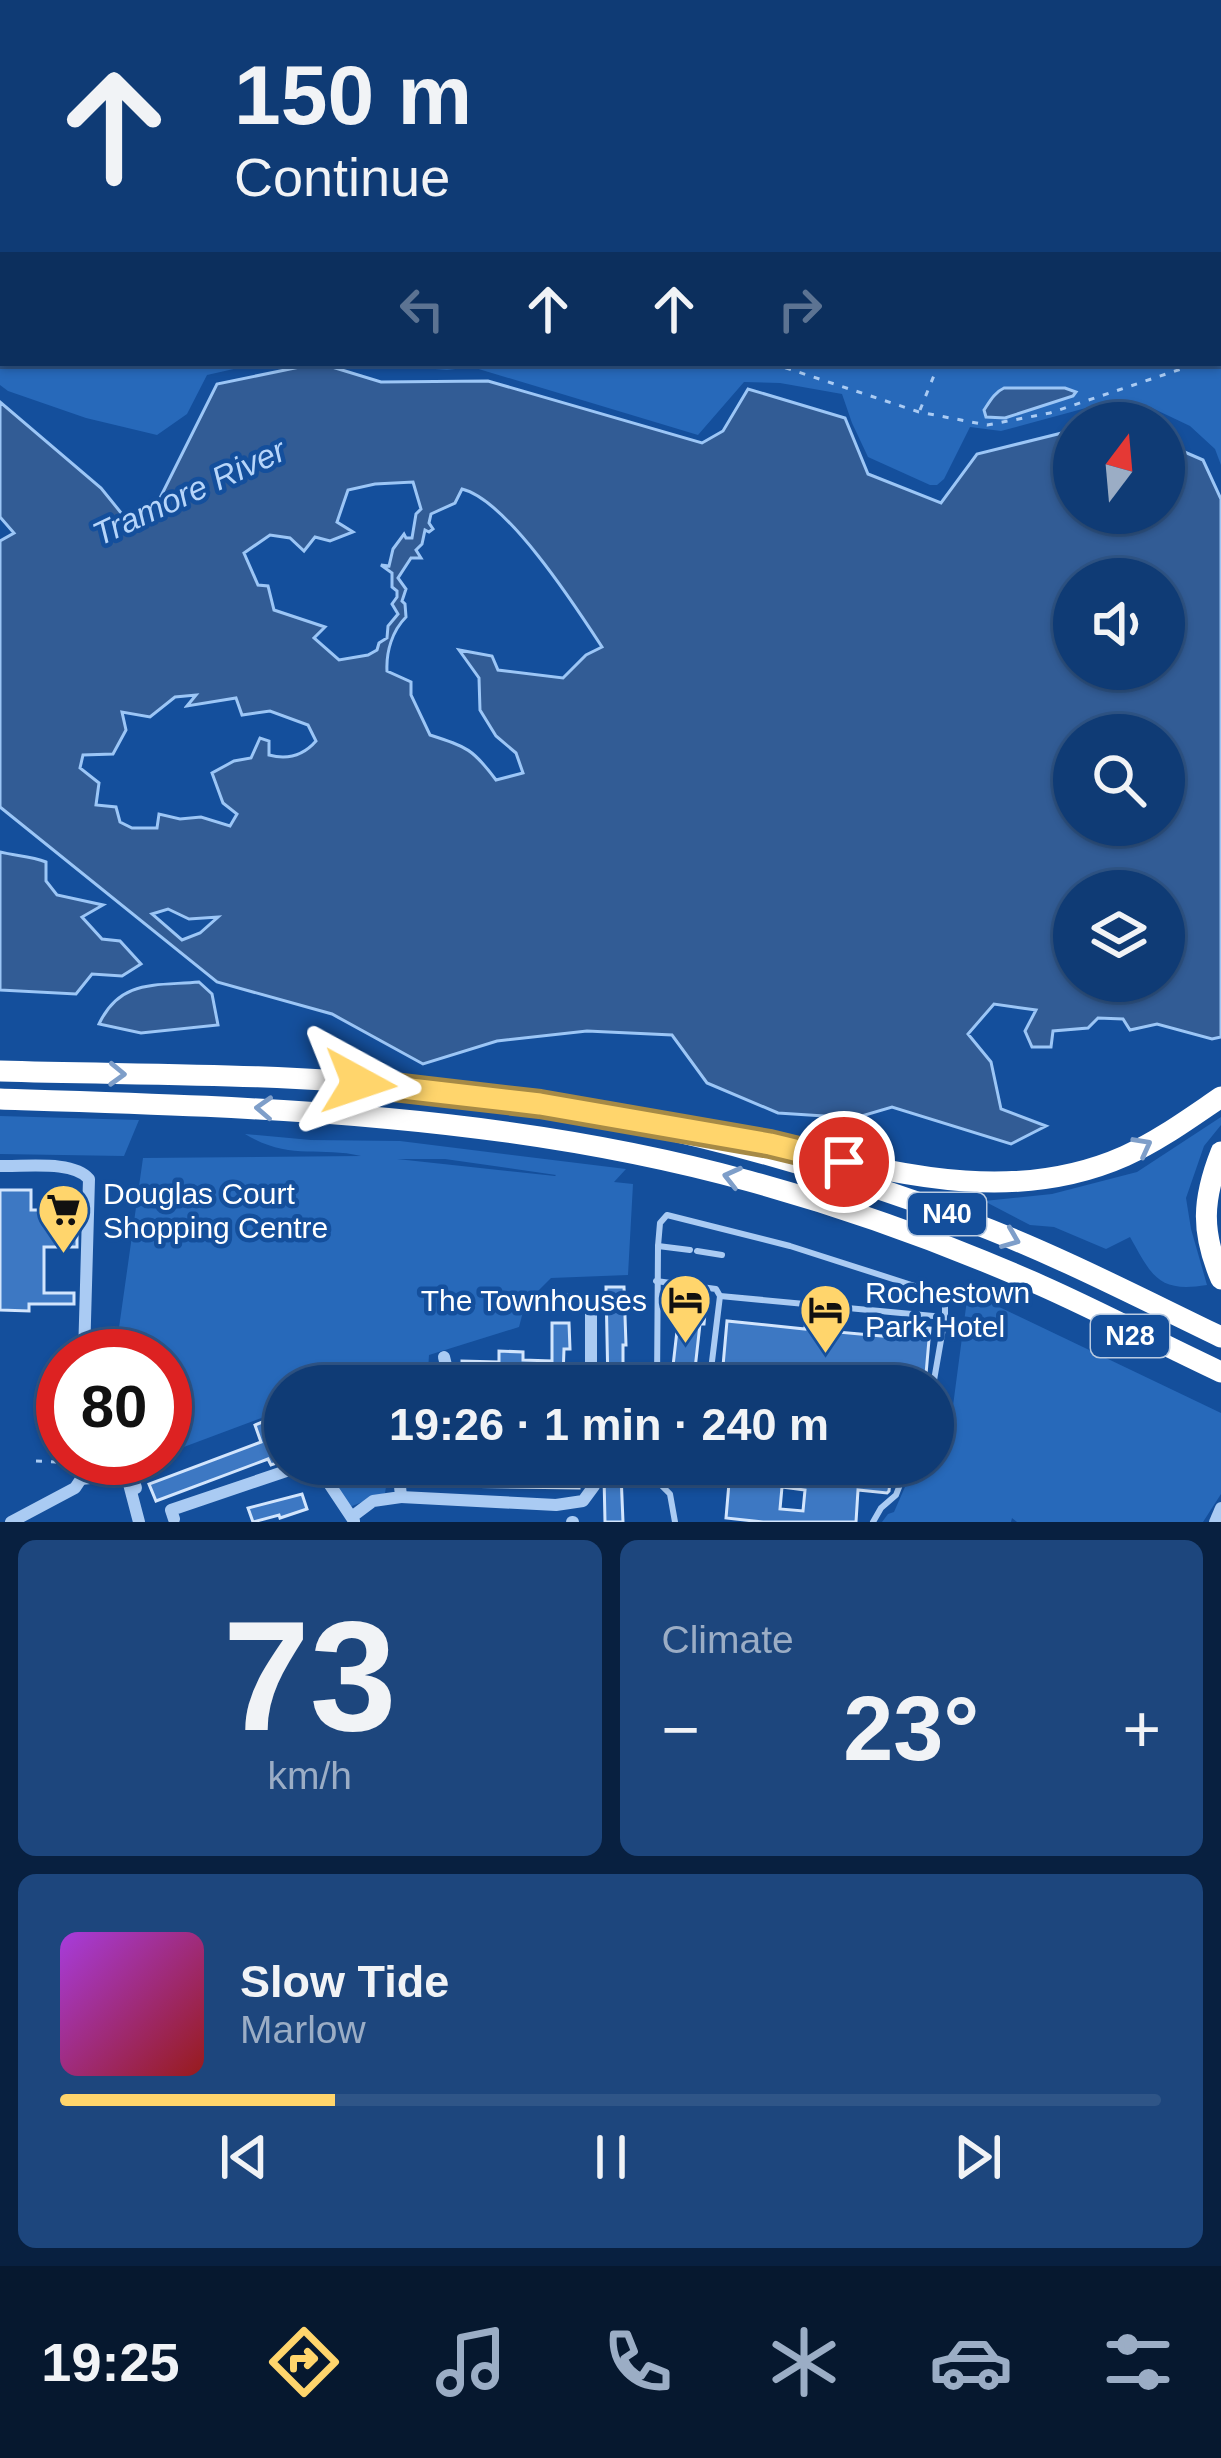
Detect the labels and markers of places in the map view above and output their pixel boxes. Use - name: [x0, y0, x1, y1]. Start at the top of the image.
- pin: [793, 1111, 895, 1213]
- place label: Douglas Court Shopping Centre: [103, 1177, 328, 1244]
- supermarket icon: Douglas Court Shopping Centre: [36, 1182, 92, 1256]
- hotel icon: The Townhouses: [658, 1272, 714, 1346]
- place label: Rochestown Park Hotel: [865, 1276, 1030, 1343]
- hotel icon: Rochestown Park Hotel: [798, 1281, 854, 1355]
- place label: The Townhouses: [421, 1284, 647, 1317]

